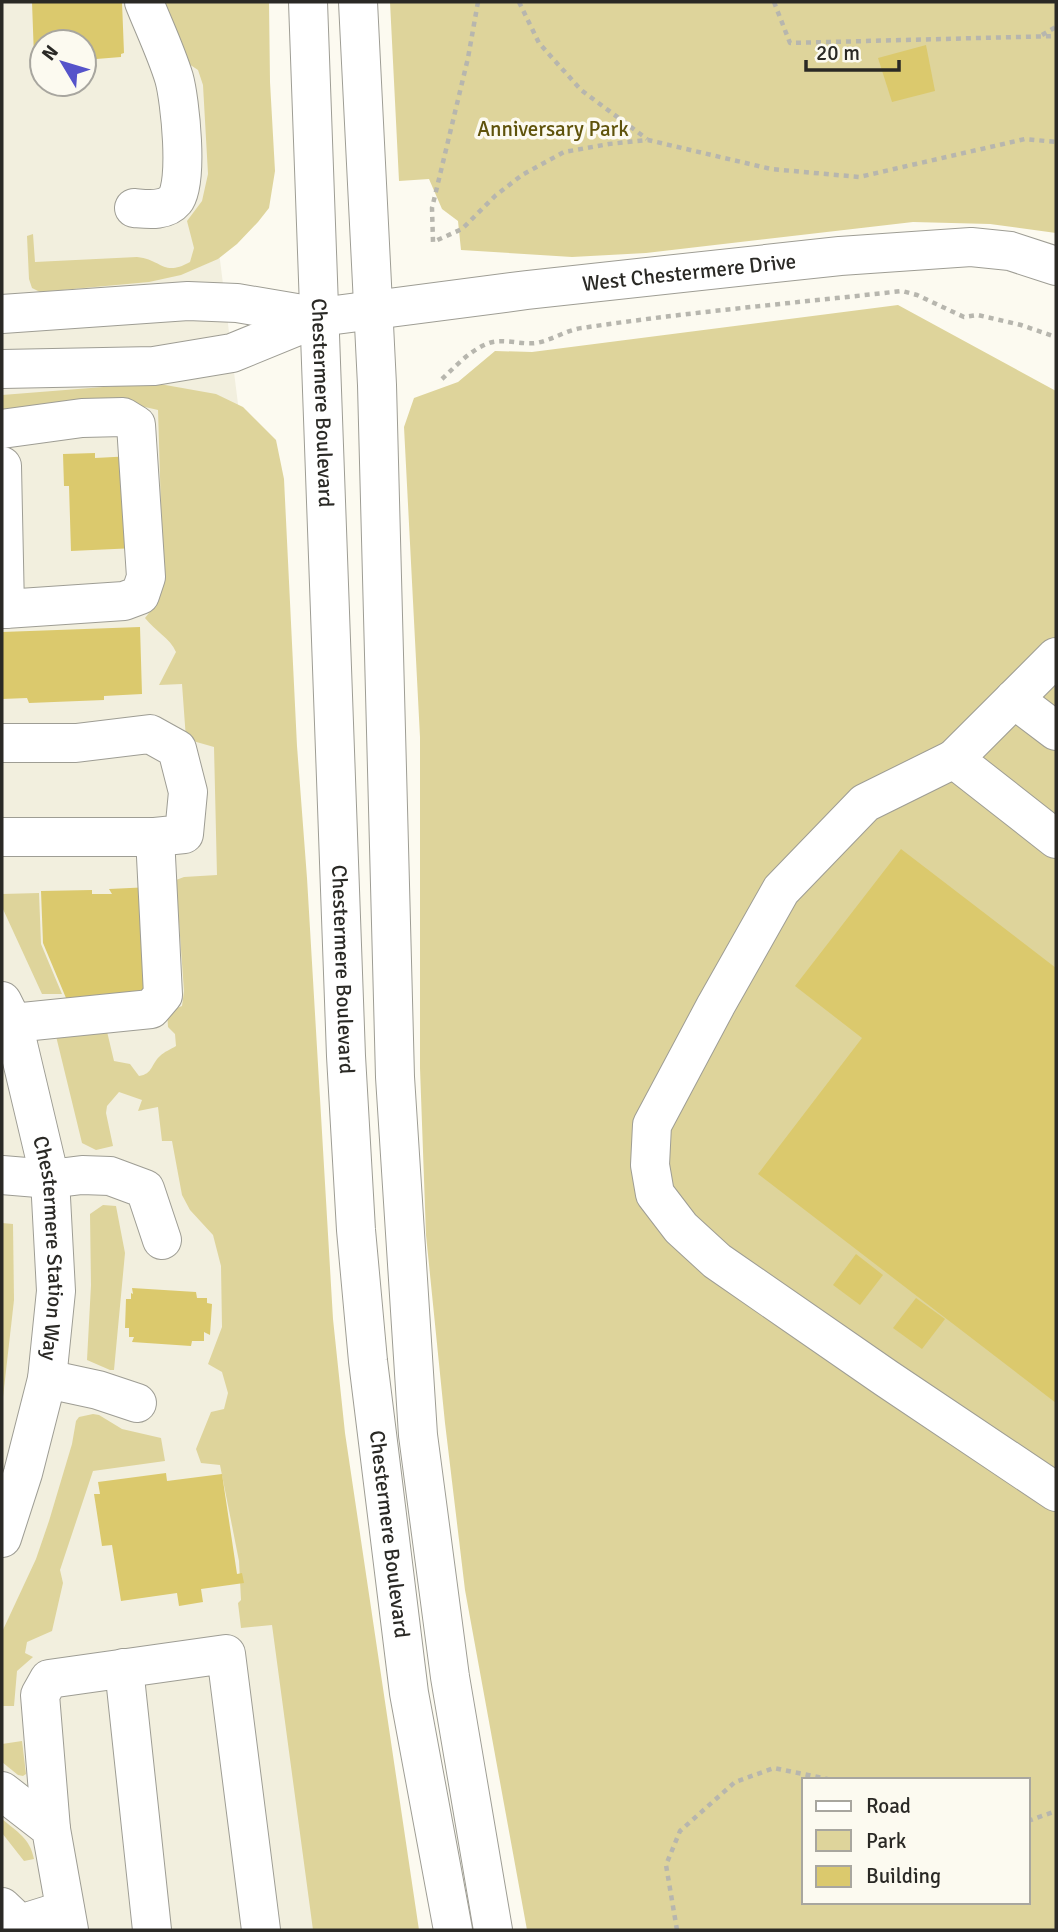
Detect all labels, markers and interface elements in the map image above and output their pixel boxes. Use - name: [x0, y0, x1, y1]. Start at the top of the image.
- north arrow: [28, 28, 98, 98]
- scale bar: [806, 28, 899, 72]
- text: 20 m: [816, 40, 860, 66]
- text: N: [37, 41, 64, 66]
- park label: Anniversary Park: [477, 116, 629, 142]
- street label: West Chestermere Drive: [581, 248, 797, 297]
- street label: Chestermere Boulevard: [306, 298, 339, 508]
- street label: Chestermere Boulevard: [326, 864, 360, 1075]
- street label: Chestermere Station Way: [27, 1133, 69, 1362]
- street label: Chestermere Boulevard: [364, 1429, 415, 1640]
- legend: [802, 1778, 1030, 1904]
- text: Road: [866, 1793, 911, 1819]
- text: Park: [866, 1828, 907, 1854]
- text: Building: [866, 1863, 941, 1889]

